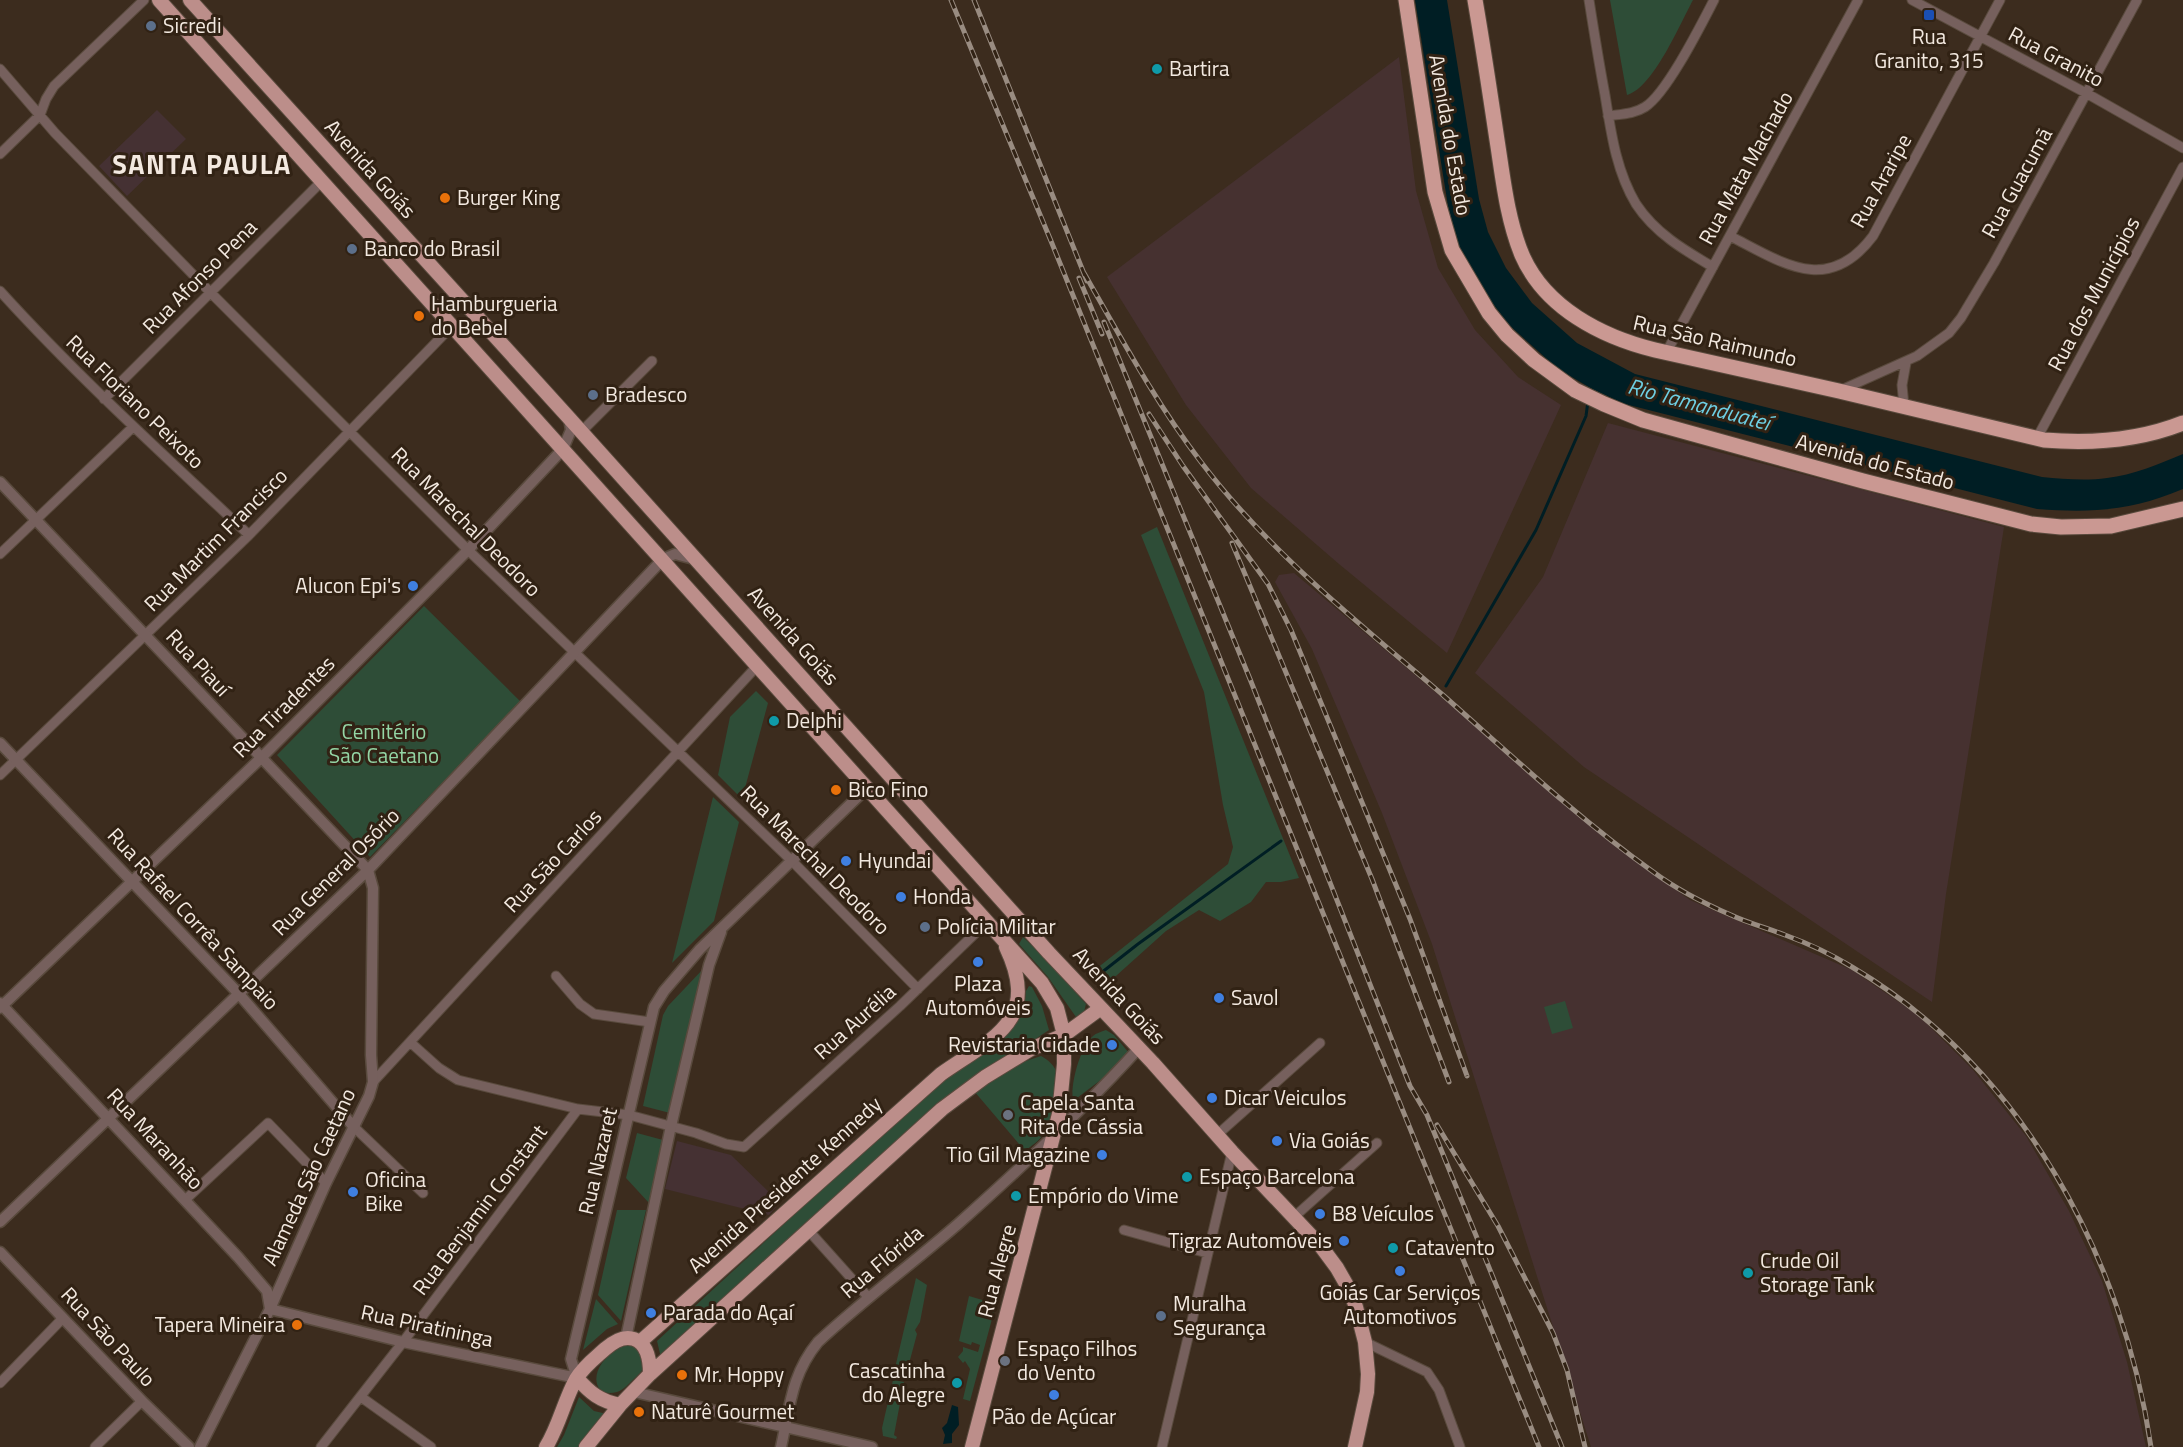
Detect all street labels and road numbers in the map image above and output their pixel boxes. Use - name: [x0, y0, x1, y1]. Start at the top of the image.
- street label: Rua Granito: [2003, 18, 2110, 95]
- street label: Avenida do Estado: [1421, 52, 1481, 218]
- street label: Rua Mata Machado: [1690, 85, 1801, 250]
- street label: Avenida Goiás: [317, 112, 424, 225]
- street label: Rua Guacumã: [1973, 121, 2060, 244]
- street label: Rua Araripe: [1841, 128, 1919, 233]
- street label: Rua Afonso Pena: [135, 211, 264, 341]
- street label: Rua dos Municípios: [2039, 211, 2147, 376]
- street label: Rua São Raimundo: [1630, 306, 1800, 374]
- street label: Rua Floriano Peixoto: [59, 327, 212, 476]
- street label: Avenida do Estado: [1792, 424, 1958, 498]
- street label: Rua Marechal Deodoro: [384, 439, 549, 604]
- street label: Rua Martim Francisco: [136, 460, 295, 619]
- street label: Avenida Goiás: [740, 579, 847, 692]
- street label: Rua Piauí: [159, 621, 240, 704]
- street label: Rua Tiradentes: [225, 648, 342, 765]
- street label: Rua Marechal Deodoro: [733, 777, 898, 942]
- street label: Rua General Osório: [264, 800, 407, 943]
- street label: Rua São Carlos: [496, 801, 609, 919]
- street label: Rua Rafael Corrêa Sampaio: [100, 820, 287, 1017]
- street label: Avenida Goiás: [1066, 939, 1174, 1051]
- street label: Rua Aurélia: [806, 975, 903, 1067]
- street label: Rua Maranhão: [100, 1080, 212, 1197]
- street label: Alameda São Caetano: [253, 1083, 363, 1271]
- street label: Avenida Presidente Kennedy: [680, 1088, 888, 1280]
- street label: Rua Nazaret: [569, 1104, 625, 1217]
- street label: Rua Benjamin Constant: [404, 1117, 555, 1302]
- street label: Rua Flórida: [833, 1217, 930, 1306]
- street label: Rua Alegre: [968, 1220, 1024, 1321]
- street label: Rua São Paulo: [54, 1279, 164, 1394]
- street label: Rua Piratininga: [358, 1295, 497, 1355]

